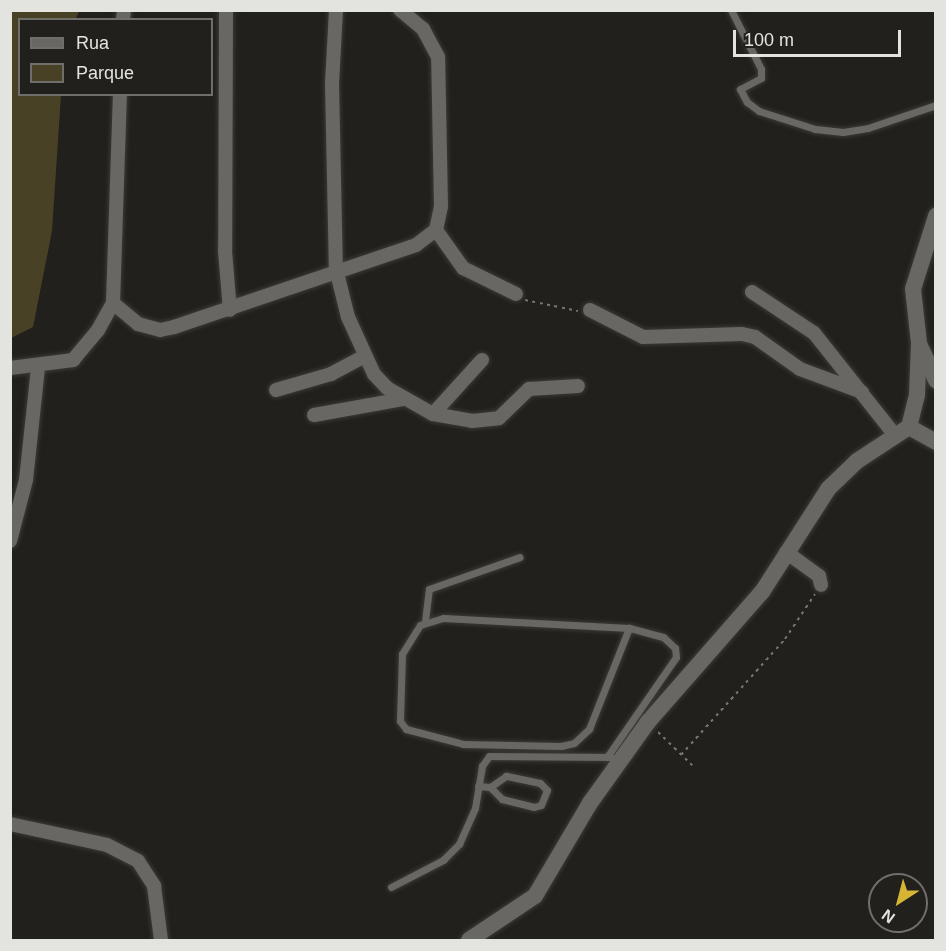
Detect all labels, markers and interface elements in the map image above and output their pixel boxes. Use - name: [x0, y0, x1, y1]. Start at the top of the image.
- legend: [18, 18, 213, 96]
- scale bar: [736, 18, 904, 56]
- text: 100 m: [744, 30, 794, 50]
- text: Rua: [76, 33, 109, 53]
- text: Parque: [76, 63, 134, 83]
- north arrow: [868, 873, 928, 933]
- text: N: [879, 906, 898, 927]

